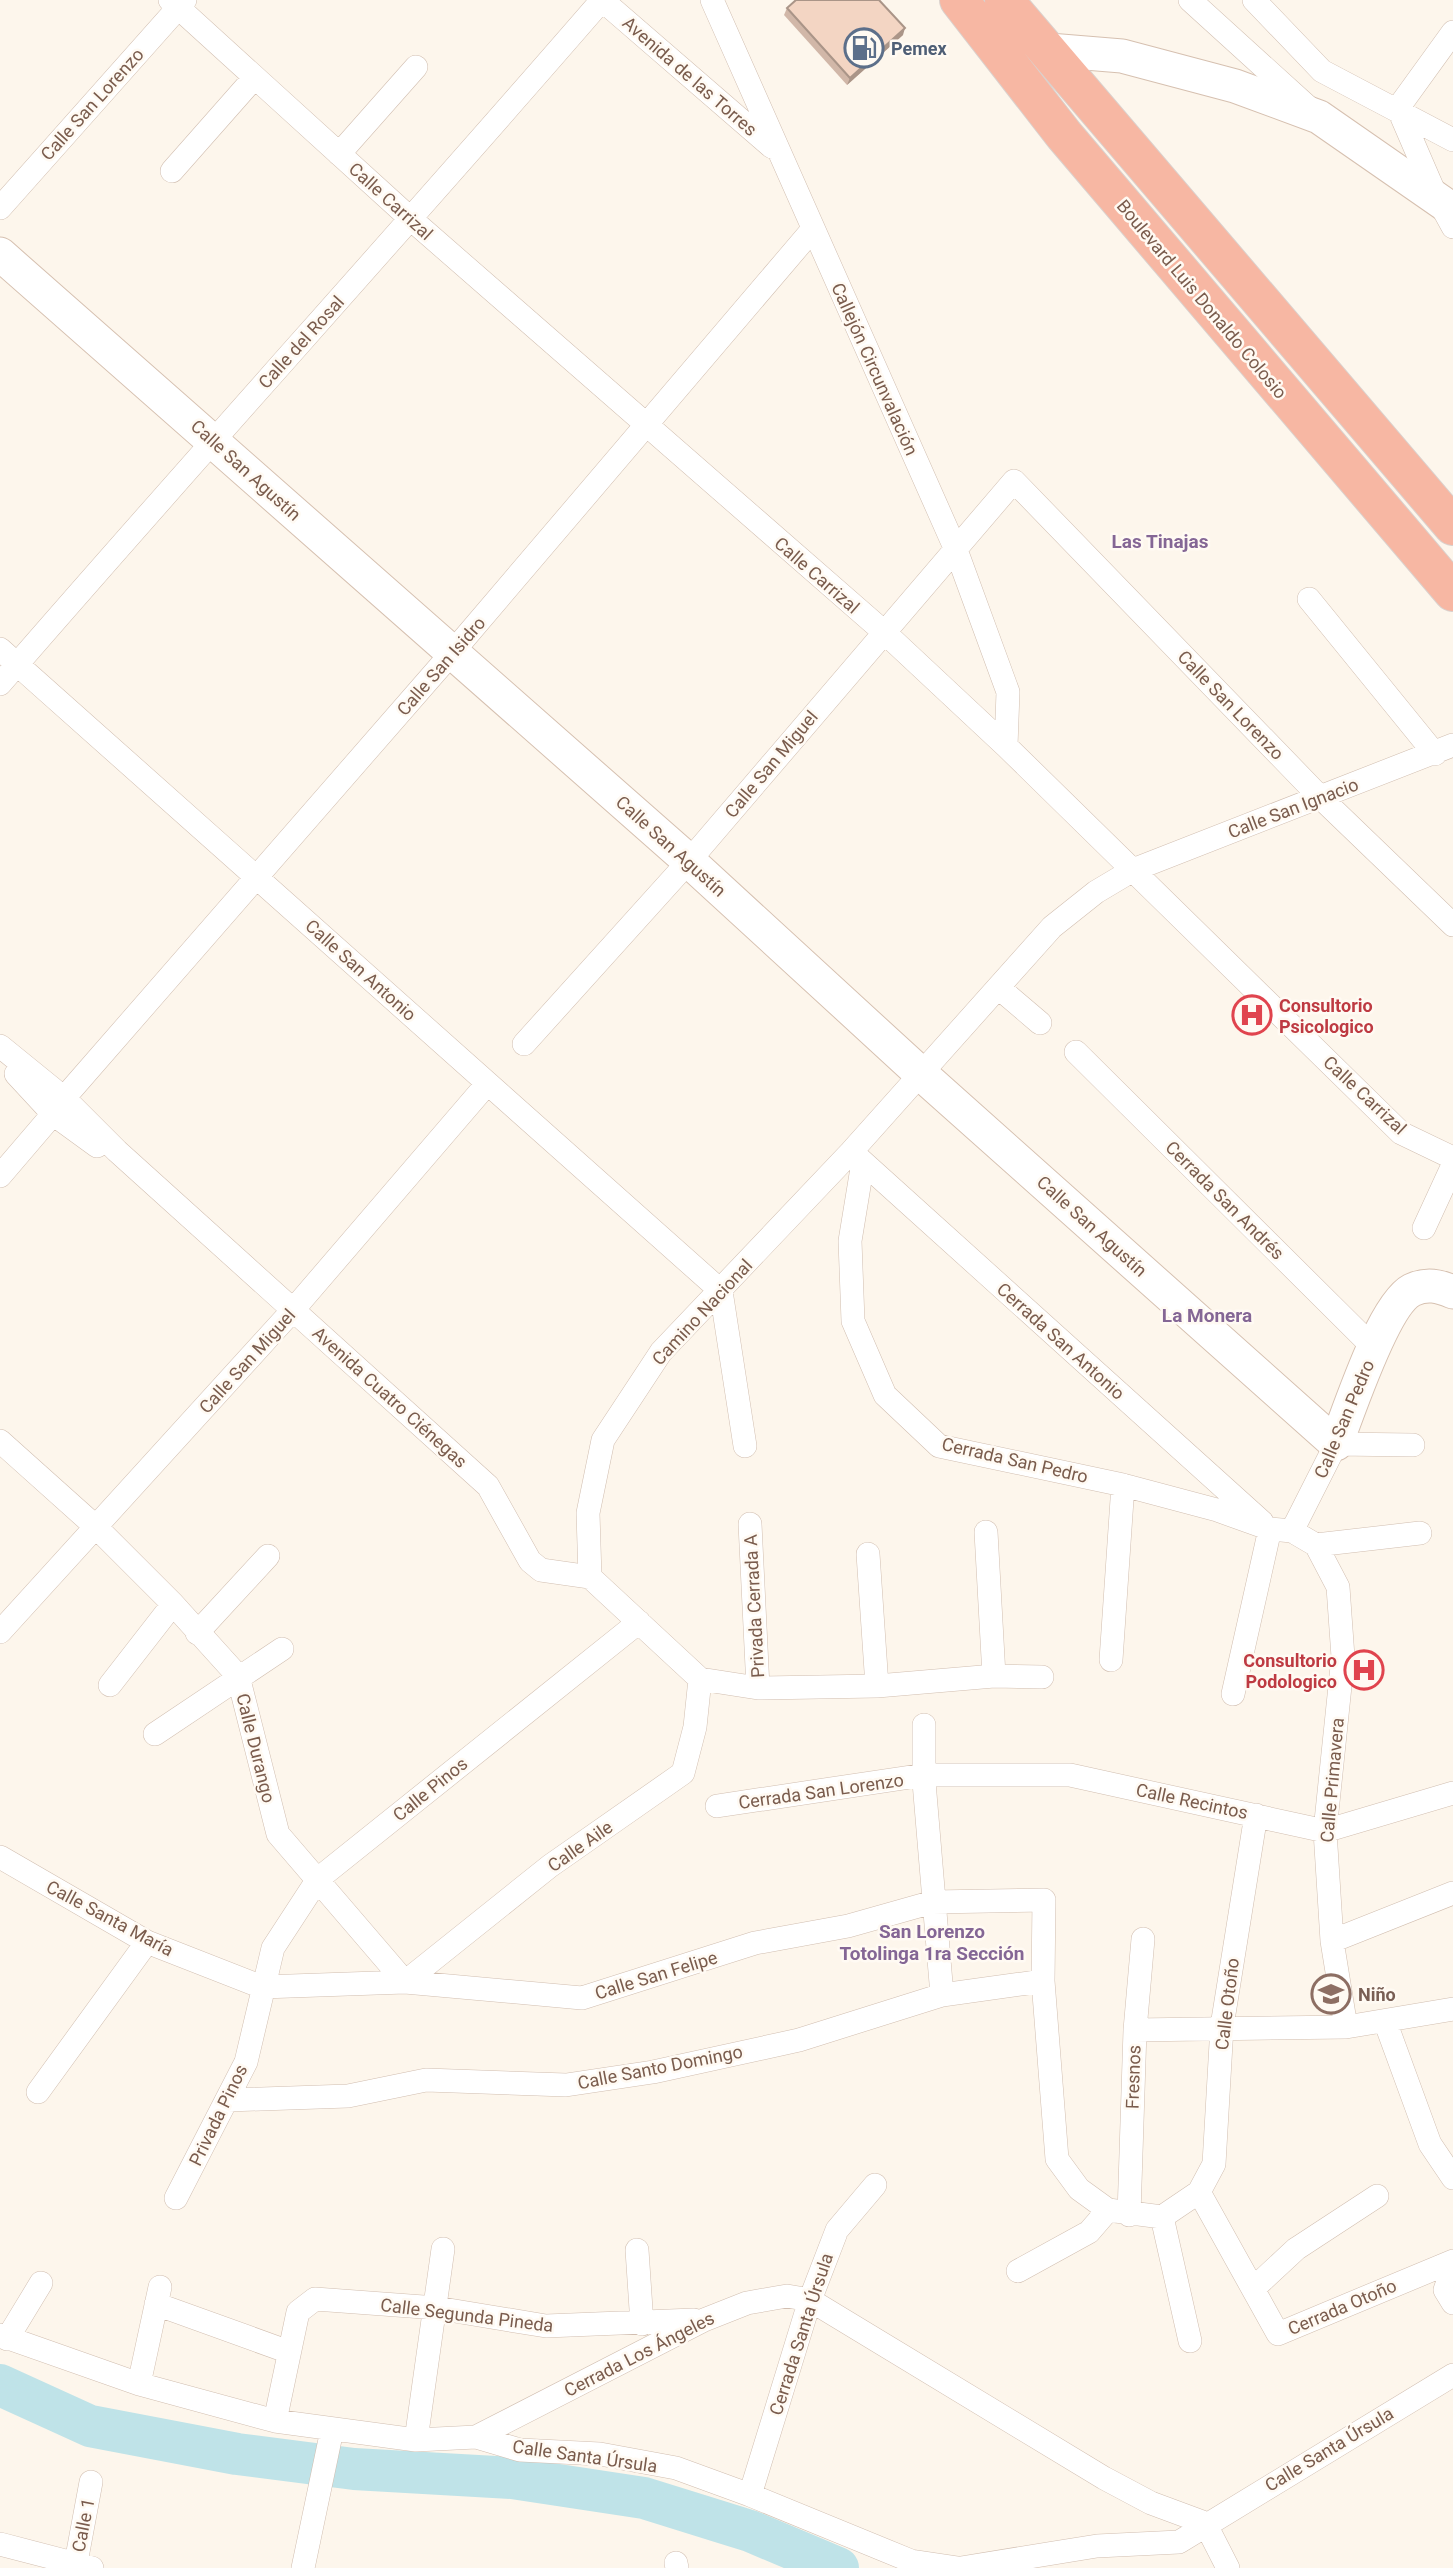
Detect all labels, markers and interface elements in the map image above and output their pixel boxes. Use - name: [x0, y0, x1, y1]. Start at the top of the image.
- street label: Avenida de las Torres: [619, 12, 761, 140]
- fuel station icon: Pemex: [843, 27, 885, 69]
- place label: Pemex: [891, 38, 948, 59]
- street label: Calle San Lorenzo: [36, 44, 148, 164]
- street label: Calle Carrizal: [345, 158, 437, 244]
- street label: Boulevard Luis Donaldo Colosio: [1113, 195, 1291, 403]
- street label: Callejón Circunvalación: [827, 279, 923, 459]
- street label: Calle del Rosal: [254, 291, 348, 393]
- street label: Calle San Agustín: [187, 415, 305, 525]
- district label: Las Tinajas: [1112, 530, 1209, 553]
- street label: Calle Carrizal: [770, 532, 864, 618]
- street label: Calle San Isidro: [392, 612, 490, 720]
- street label: Calle San Lorenzo: [1174, 646, 1288, 764]
- street label: Calle San Miguel: [720, 706, 822, 822]
- street label: Calle San Ignacio: [1225, 773, 1361, 843]
- street label: Calle San Agustín: [612, 791, 730, 901]
- street label: Calle San Antonio: [301, 915, 421, 1025]
- hospital icon: Consultorio Psicologico: [1231, 994, 1273, 1036]
- place label: Consultorio Psicologico: [1279, 995, 1374, 1037]
- street label: Calle Carrizal: [1319, 1051, 1411, 1139]
- street label: Cerrada San Andrés: [1161, 1136, 1289, 1264]
- street label: Calle San Agustín: [1033, 1171, 1151, 1281]
- street label: Camino Nacional: [648, 1255, 756, 1369]
- street label: Cerrada San Antonio: [993, 1278, 1129, 1404]
- street label: Calle San Miguel: [195, 1304, 299, 1418]
- district label: La Monera: [1162, 1304, 1252, 1327]
- street label: Avenida Cuatro Ciénegas: [308, 1322, 472, 1472]
- street label: Calle San Pedro: [1310, 1357, 1378, 1481]
- street label: Cerrada San Pedro: [940, 1433, 1090, 1487]
- street label: Privada Cerrada A: [740, 1533, 768, 1678]
- hospital icon: Consultorio Podologico: [1343, 1649, 1385, 1691]
- place label: Consultorio Podologico: [1243, 1650, 1337, 1692]
- street label: Calle Durango: [232, 1691, 280, 1805]
- street label: Calle Primavera: [1316, 1717, 1348, 1843]
- street label: Calle Pinos: [389, 1753, 471, 1825]
- street label: Cerrada San Lorenzo: [737, 1769, 905, 1813]
- street label: Calle Recintos: [1134, 1779, 1250, 1823]
- street label: Calle Aile: [544, 1816, 616, 1876]
- street label: Calle Santa María: [43, 1876, 177, 1960]
- district label: San Lorenzo Totolinga 1ra Sección: [840, 1920, 1024, 1965]
- street label: Calle San Felipe: [592, 1946, 720, 2004]
- street label: Calle Otoño: [1211, 1957, 1243, 2051]
- school or university icon: Niño: [1310, 1973, 1352, 2015]
- place label: Niño: [1358, 1984, 1396, 2005]
- street label: Calle Santo Domingo: [576, 2041, 744, 2093]
- street label: Fresnos: [1121, 2045, 1145, 2109]
- street label: Privada Pinos: [184, 2061, 252, 2169]
- street label: Cerrada Santa Úrsula: [765, 2250, 837, 2418]
- street label: Cerrada Otoño: [1285, 2275, 1399, 2339]
- street label: Calle Segunda Pineda: [379, 2294, 555, 2336]
- street label: Cerrada Los Ángeles: [560, 2307, 718, 2401]
- street label: Calle Santa Úrsula: [1261, 2402, 1397, 2496]
- street label: Calle Santa Úrsula: [511, 2435, 659, 2477]
- street label: Calle 1: [68, 2496, 98, 2554]

